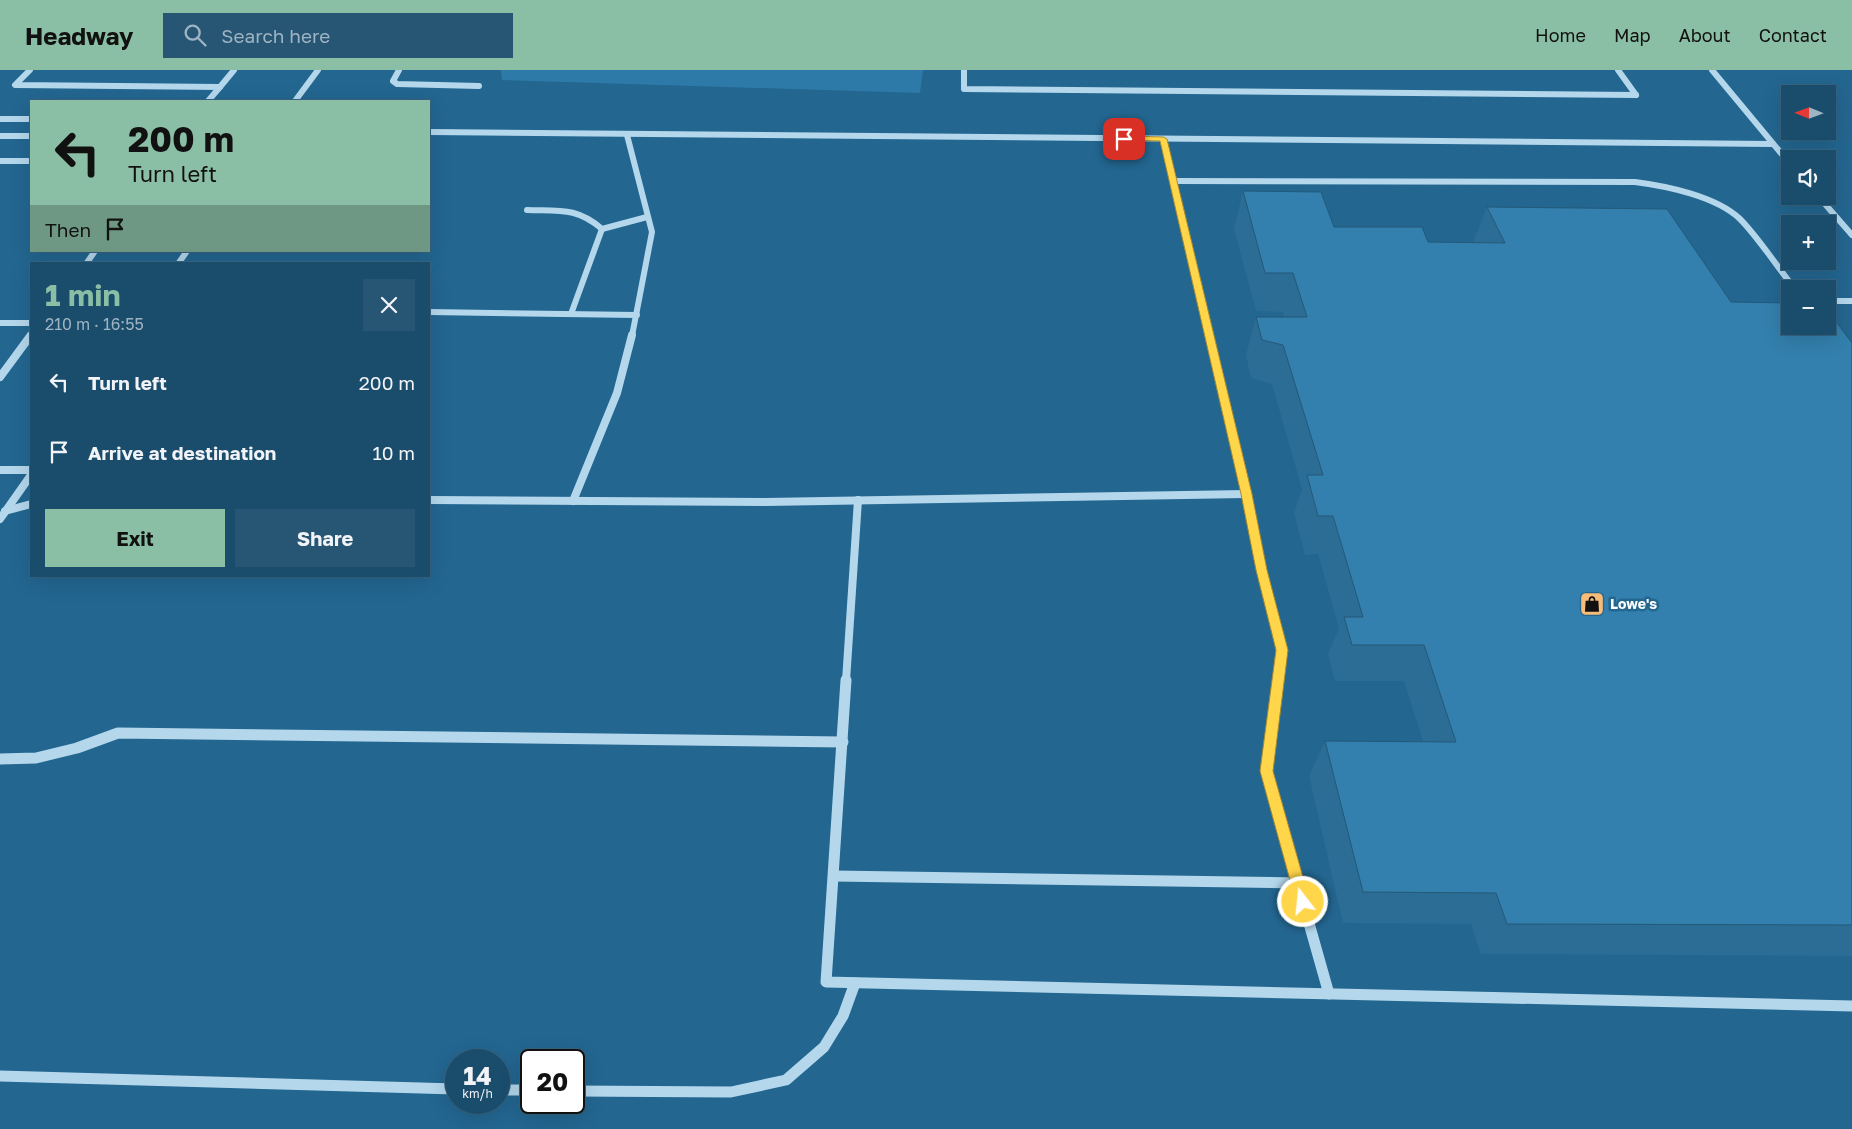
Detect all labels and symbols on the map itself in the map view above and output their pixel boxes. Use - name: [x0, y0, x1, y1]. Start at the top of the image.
- north arrow: [1781, 85, 1836, 140]
- pin: [1103, 118, 1145, 160]
- shop icon: Lowe's: [1579, 591, 1605, 617]
- place label: Lowe's: [1610, 595, 1657, 612]
- position arrow: [1276, 875, 1328, 927]
- speed limit sign: 20: [520, 1049, 585, 1114]

